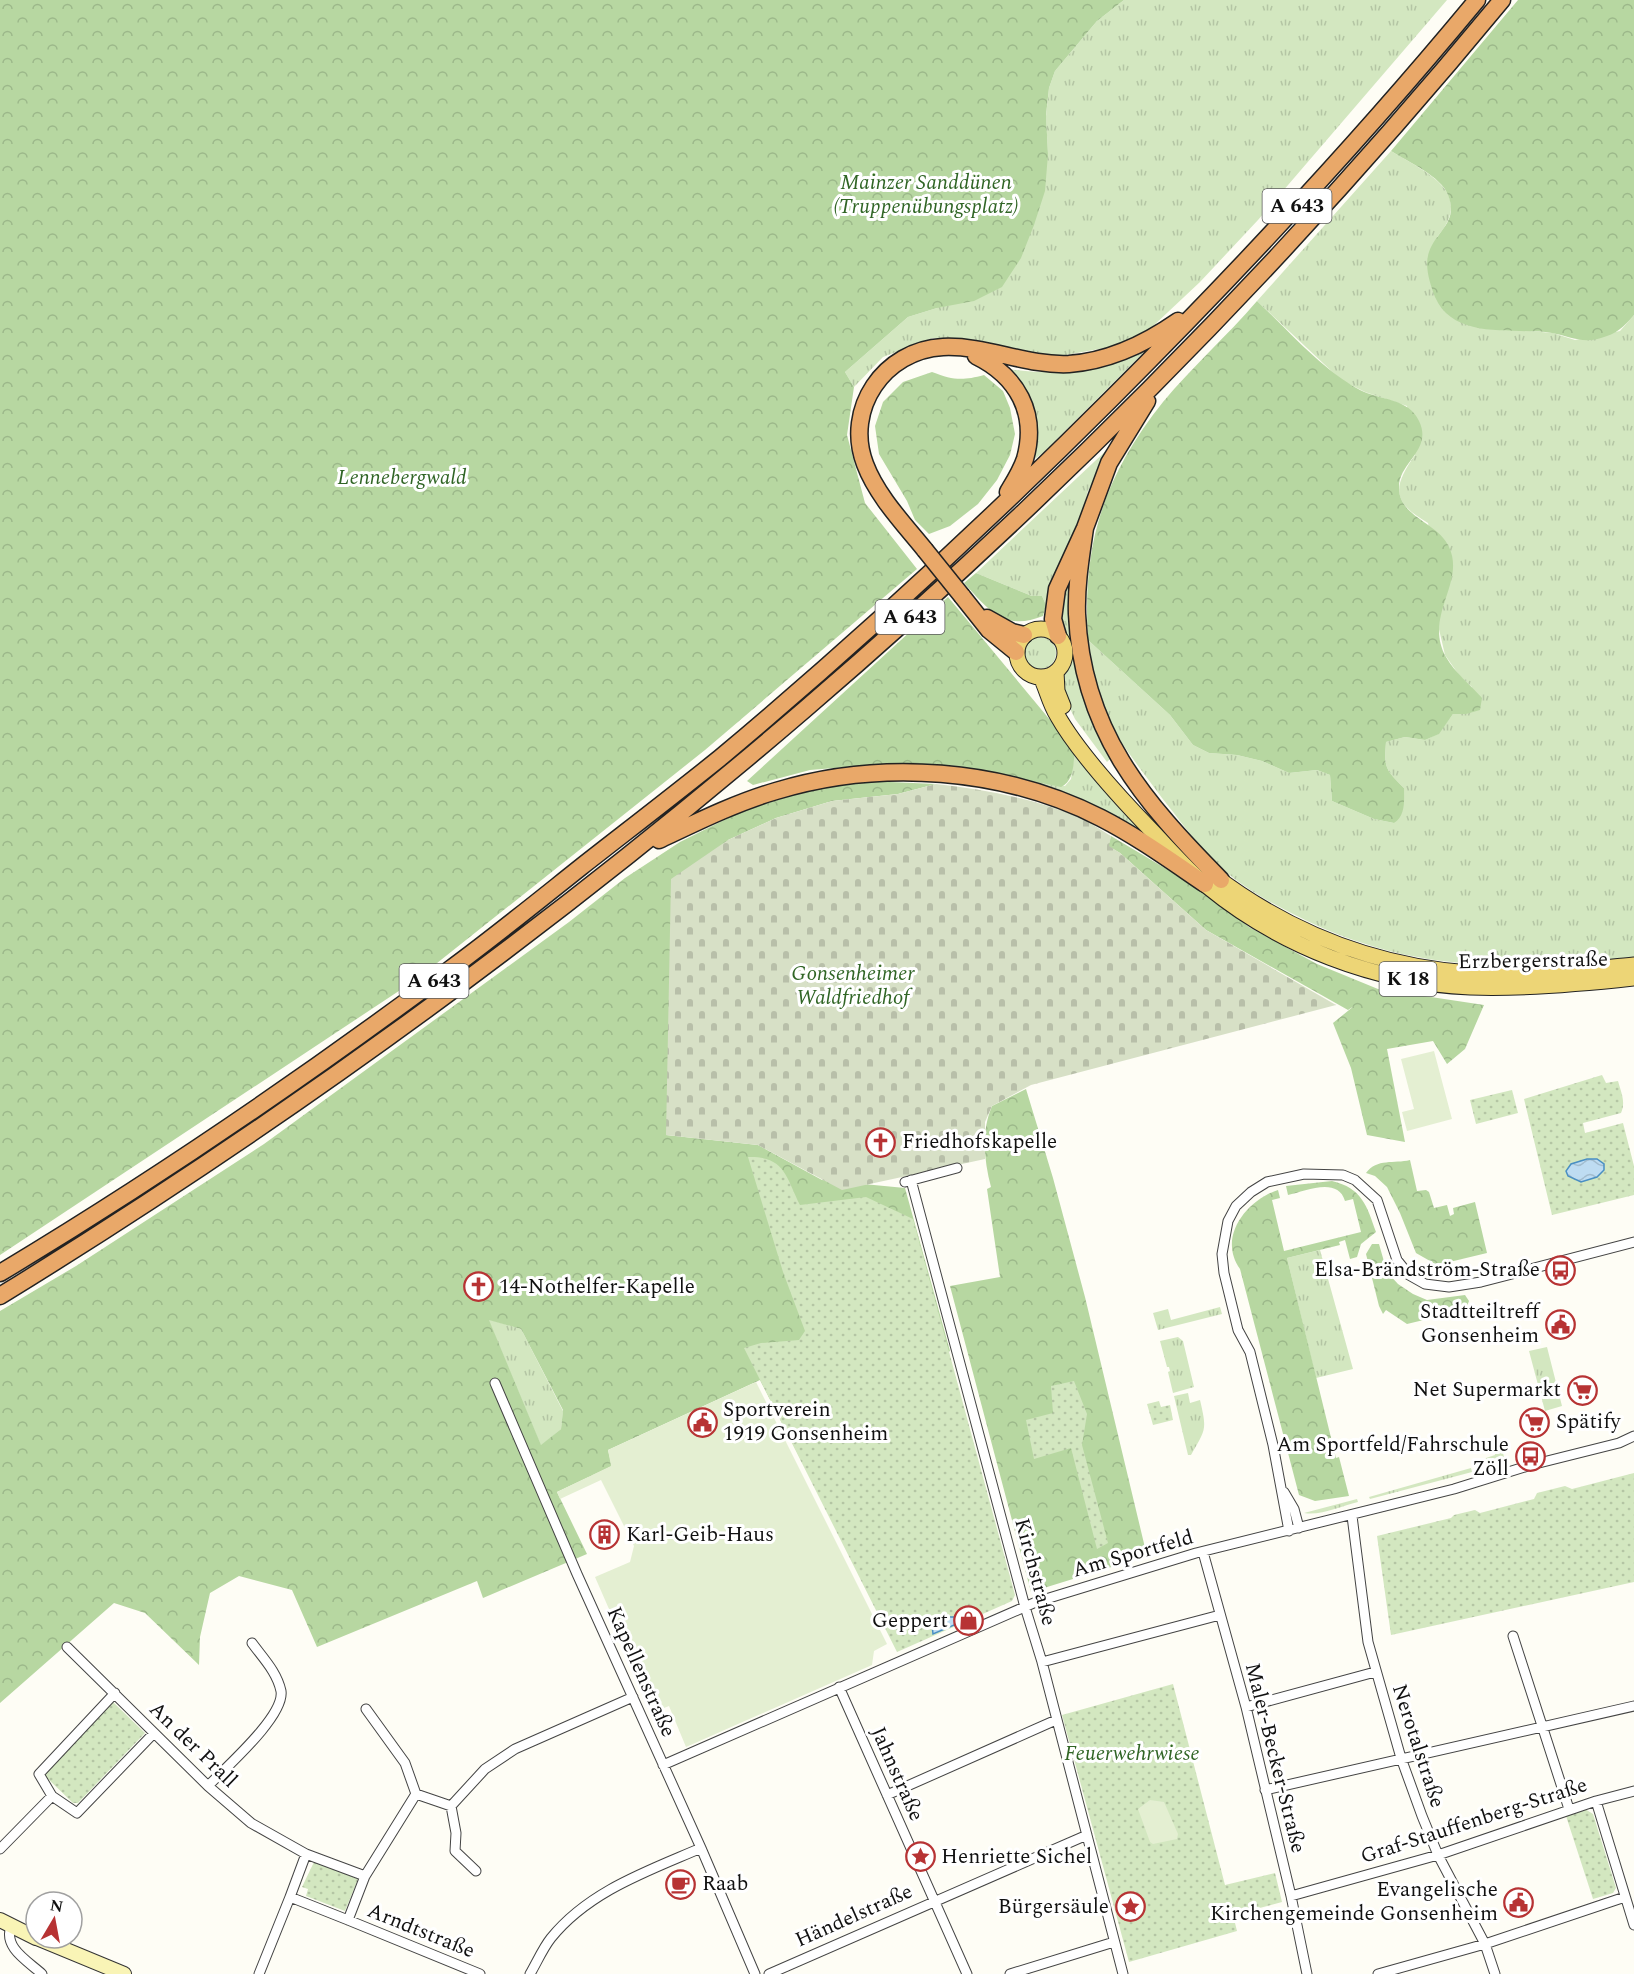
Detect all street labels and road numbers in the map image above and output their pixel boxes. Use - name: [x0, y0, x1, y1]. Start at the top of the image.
- road number: A 643: [1262, 189, 1332, 223]
- road number: A 643: [876, 600, 944, 634]
- street label: Erzbergerstraße: [1458, 944, 1608, 978]
- road number: K 18: [1380, 962, 1436, 996]
- road number: A 643: [400, 964, 468, 998]
- street label: Kirchstraße: [1005, 1515, 1065, 1629]
- street label: Am Sportfeld: [1069, 1521, 1197, 1587]
- street label: Kapellenstraße: [598, 1602, 684, 1742]
- street label: Maler-Becker-Straße: [1236, 1660, 1314, 1856]
- street label: Nerotalstraße: [1383, 1680, 1453, 1812]
- street label: An der Prall: [141, 1694, 245, 1796]
- street label: Jahnstraße: [862, 1722, 932, 1826]
- street label: Graf-Stauffenberg-Straße: [1356, 1769, 1592, 1873]
- street label: Händelstraße: [790, 1876, 918, 1956]
- street label: Arndtstraße: [362, 1895, 480, 1967]

